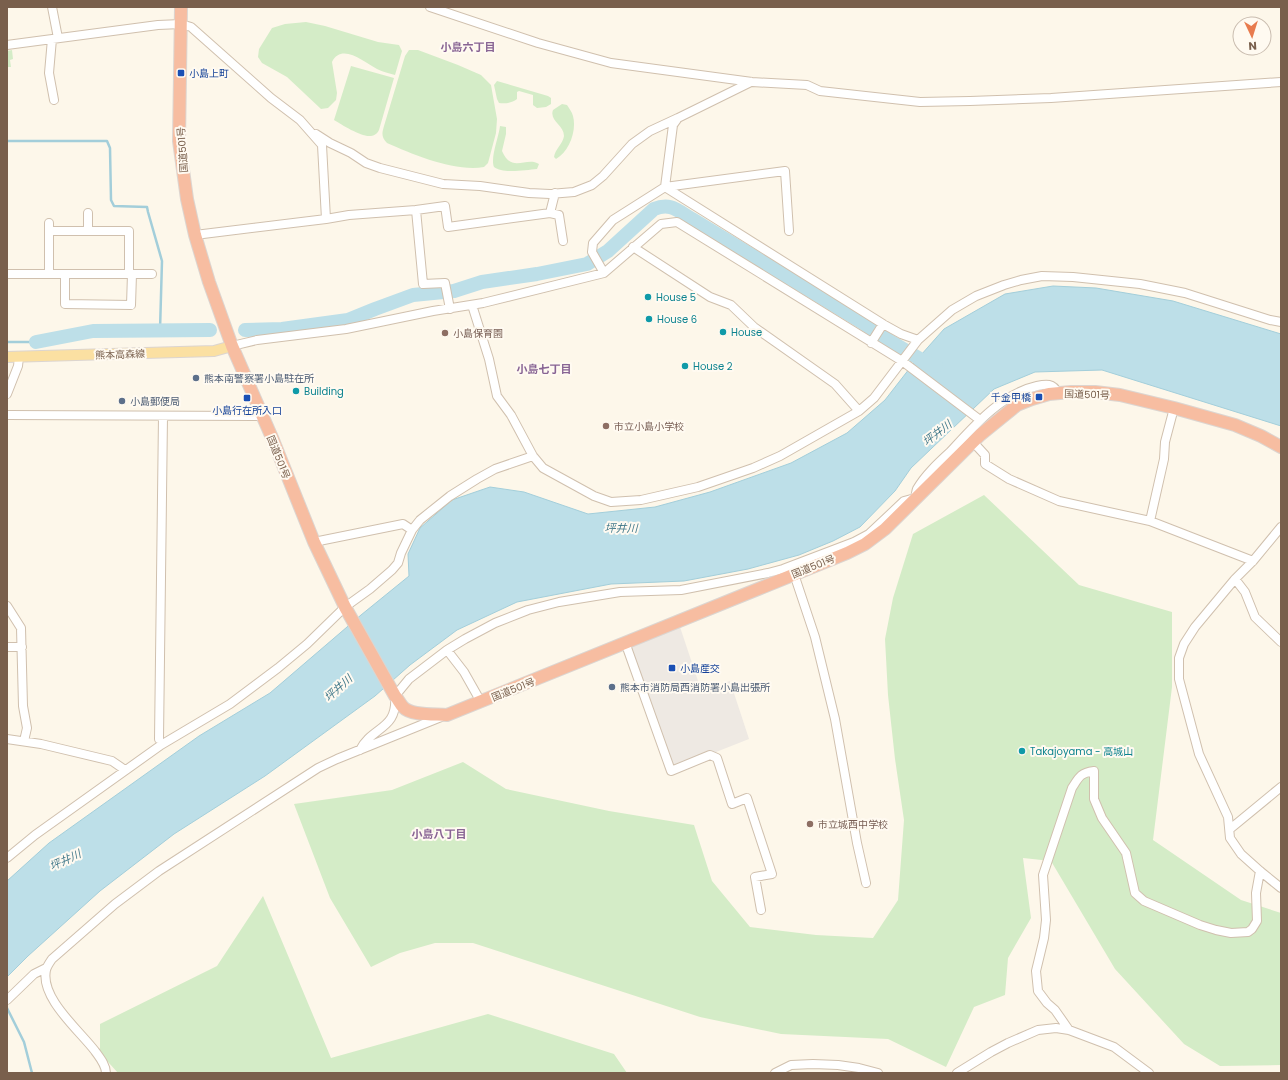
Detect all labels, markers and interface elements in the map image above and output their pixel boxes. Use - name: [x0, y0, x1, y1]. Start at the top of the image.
- north arrow: [1232, 16, 1272, 56]
- text: N: [1248, 38, 1257, 54]
- district label: 小島六丁目: [441, 39, 496, 55]
- place label: 小島上町: [189, 66, 229, 81]
- marker: 小島上町: [176, 68, 186, 78]
- street label: 国道501号: [173, 127, 192, 173]
- place label: House 5: [656, 290, 696, 305]
- marker: House 5: [643, 292, 653, 302]
- place label: House 6: [657, 312, 697, 327]
- marker: House 6: [644, 314, 654, 324]
- place label: House: [731, 325, 762, 340]
- place label: 小島保育園: [453, 326, 503, 341]
- marker: House: [718, 327, 728, 337]
- marker: 小島保育園: [440, 328, 450, 338]
- street label: 熊本高森線: [95, 346, 145, 363]
- place label: House 2: [693, 359, 733, 374]
- district label: 小島七丁目: [517, 361, 572, 377]
- marker: House 2: [680, 361, 690, 371]
- place label: 熊本南警察署小島駐在所: [204, 371, 314, 386]
- marker: 熊本南警察署小島駐在所: [191, 373, 201, 383]
- place label: Building: [304, 384, 344, 399]
- marker: Building: [291, 386, 301, 396]
- street label: 国道501号: [1064, 386, 1110, 403]
- place label: 千金甲橋: [991, 390, 1031, 405]
- marker: 千金甲橋: [1034, 392, 1044, 402]
- marker: 小島行在所入口: [242, 393, 252, 403]
- place label: 小島郵便局: [130, 394, 180, 409]
- marker: 小島郵便局: [117, 396, 127, 406]
- place label: 小島行在所入口: [212, 403, 282, 418]
- water label: 坪井川: [919, 416, 956, 449]
- place label: 市立小島小学校: [614, 419, 684, 434]
- marker: 市立小島小学校: [601, 421, 611, 431]
- street label: 国道501号: [263, 433, 294, 481]
- water label: 坪井川: [604, 520, 639, 536]
- street label: 国道501号: [789, 551, 837, 582]
- place label: 小島産交: [680, 661, 720, 676]
- marker: 小島産交: [667, 663, 677, 673]
- water label: 坪井川: [320, 670, 356, 705]
- street label: 国道501号: [489, 674, 537, 705]
- place label: 熊本市消防局西消防署小島出張所: [620, 680, 770, 695]
- marker: 熊本市消防局西消防署小島出張所: [607, 682, 617, 692]
- place label: Takajoyama - 高城山: [1030, 744, 1133, 759]
- marker: Takajoyama - 高城山: [1017, 746, 1027, 756]
- place label: 市立城西中学校: [818, 817, 888, 832]
- marker: 市立城西中学校: [805, 819, 815, 829]
- district label: 小島八丁目: [412, 826, 467, 842]
- water label: 坪井川: [47, 845, 84, 874]

